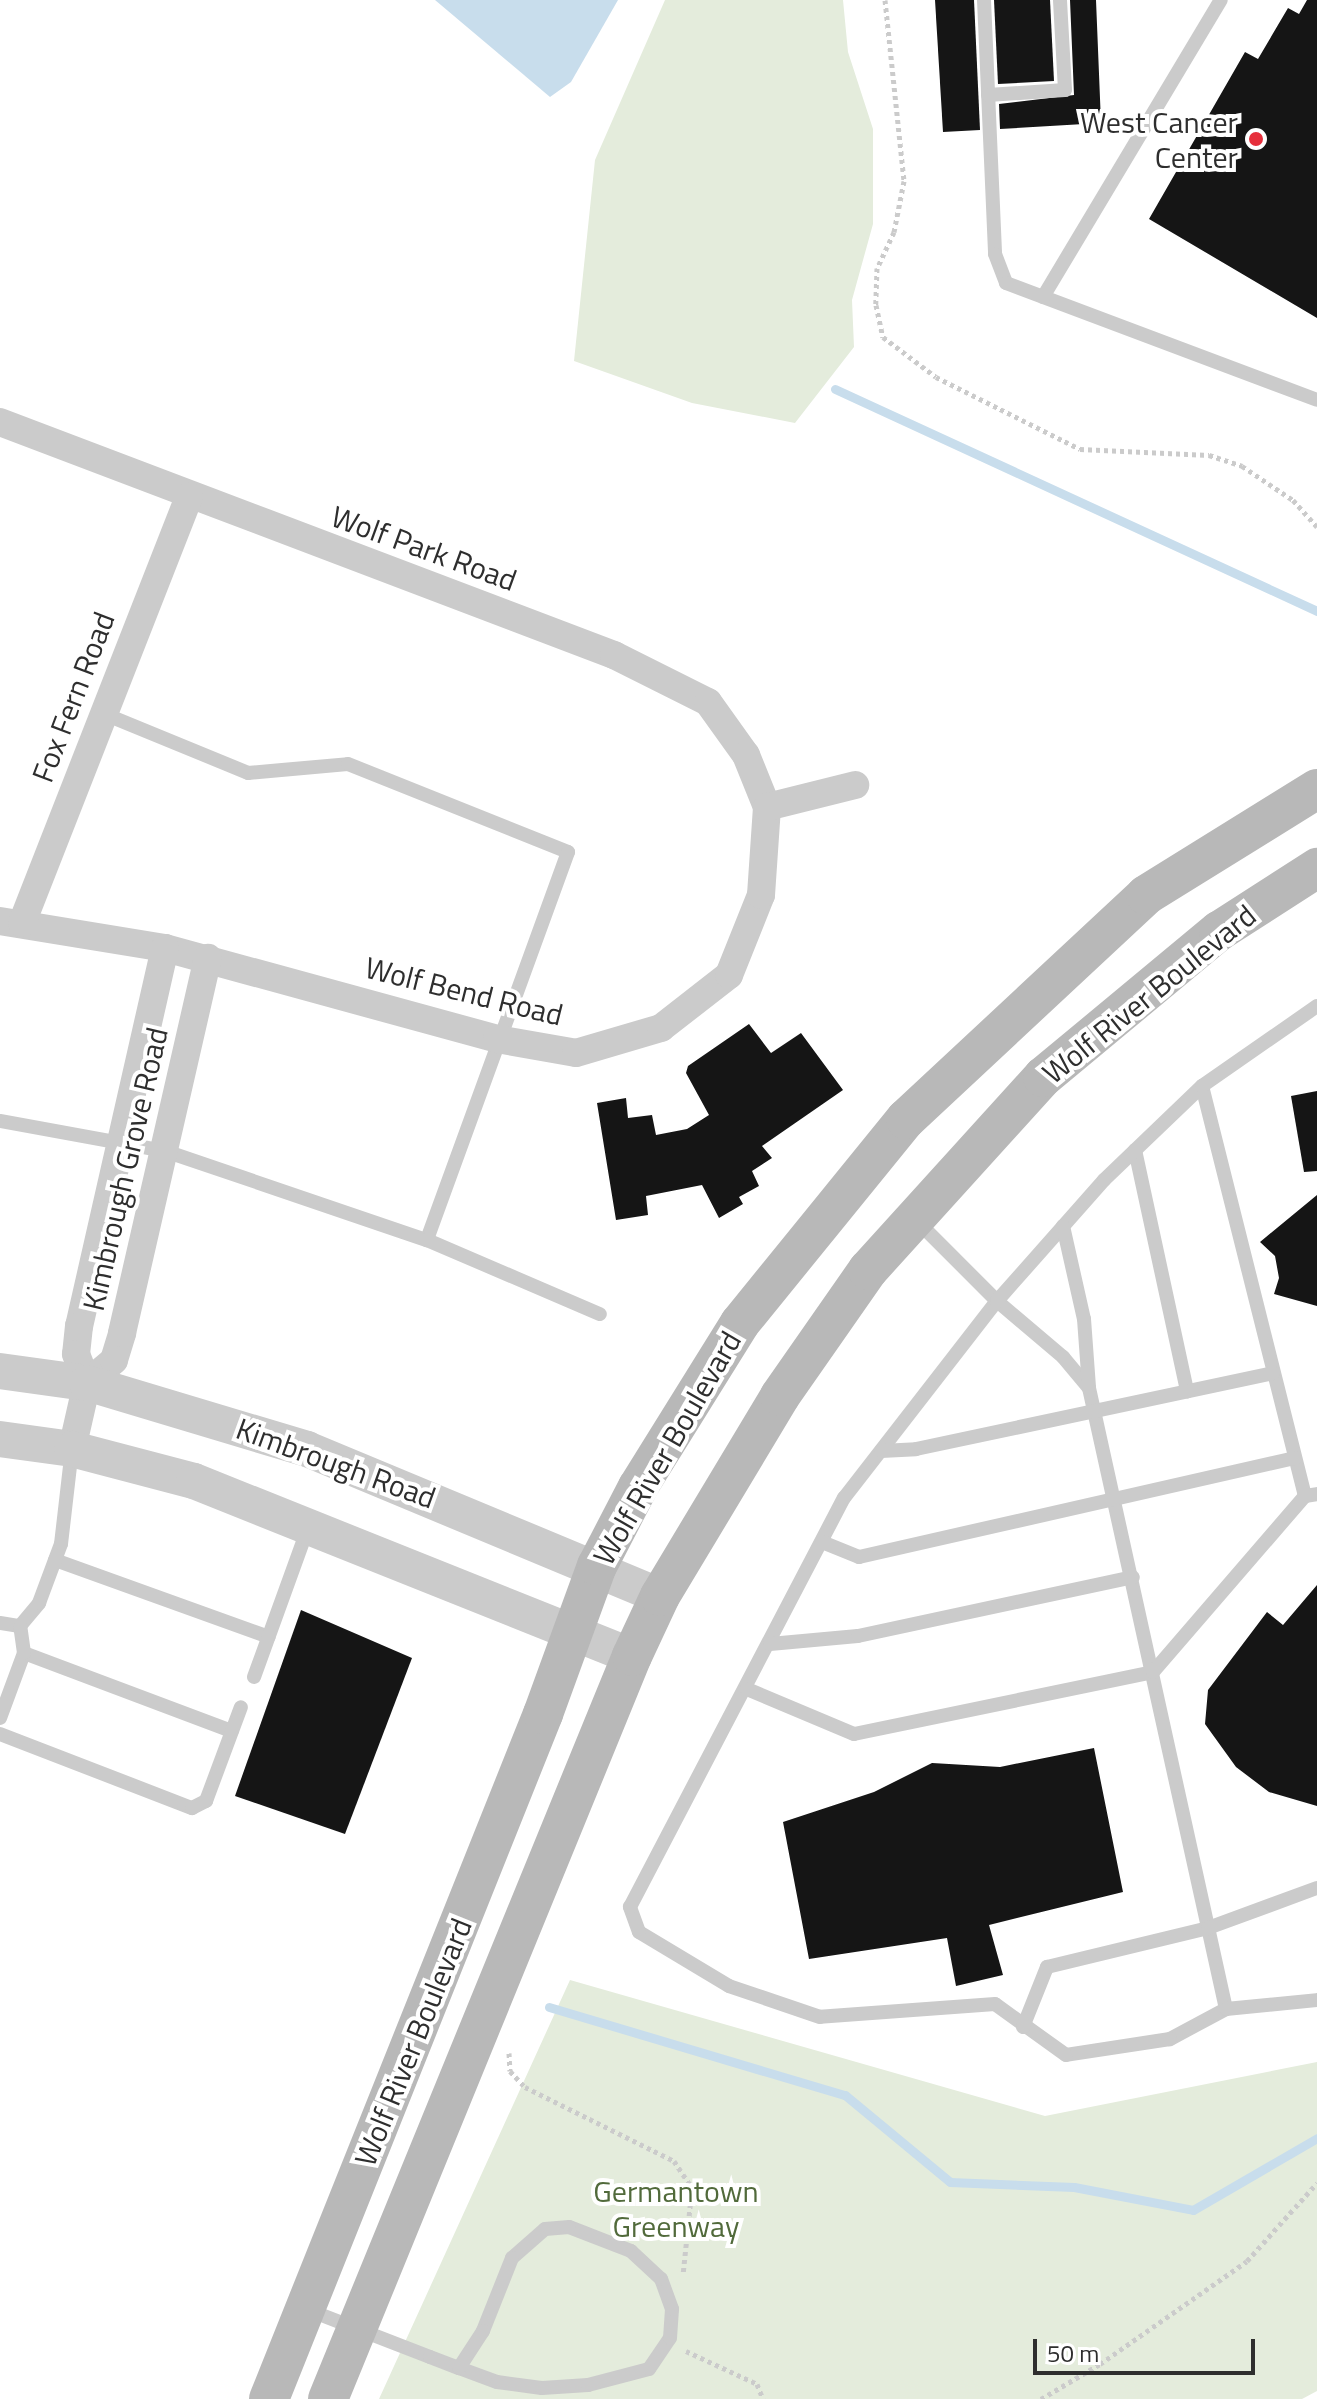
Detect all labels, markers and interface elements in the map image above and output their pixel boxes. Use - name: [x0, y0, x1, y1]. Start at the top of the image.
- place label: West Cancer Center: [1080, 104, 1238, 174]
- marker: West Cancer Center: [1245, 128, 1267, 150]
- street label: Wolf Park Road: [327, 498, 521, 598]
- street label: Fox Fern Road: [24, 607, 122, 787]
- street label: Wolf River Boulevard: [1035, 897, 1263, 1091]
- street label: Wolf Bend Road: [361, 949, 567, 1033]
- street label: Kimbrough Grove Road: [75, 1024, 175, 1314]
- street label: Wolf River Boulevard: [585, 1325, 749, 1571]
- street label: Kimbrough Road: [231, 1410, 441, 1516]
- street label: Wolf River Boulevard: [347, 1913, 479, 2171]
- park label: Germantown Greenway: [593, 2173, 759, 2244]
- scale bar: [1037, 2323, 1259, 2373]
- text: 50 m: [1047, 2335, 1099, 2371]

